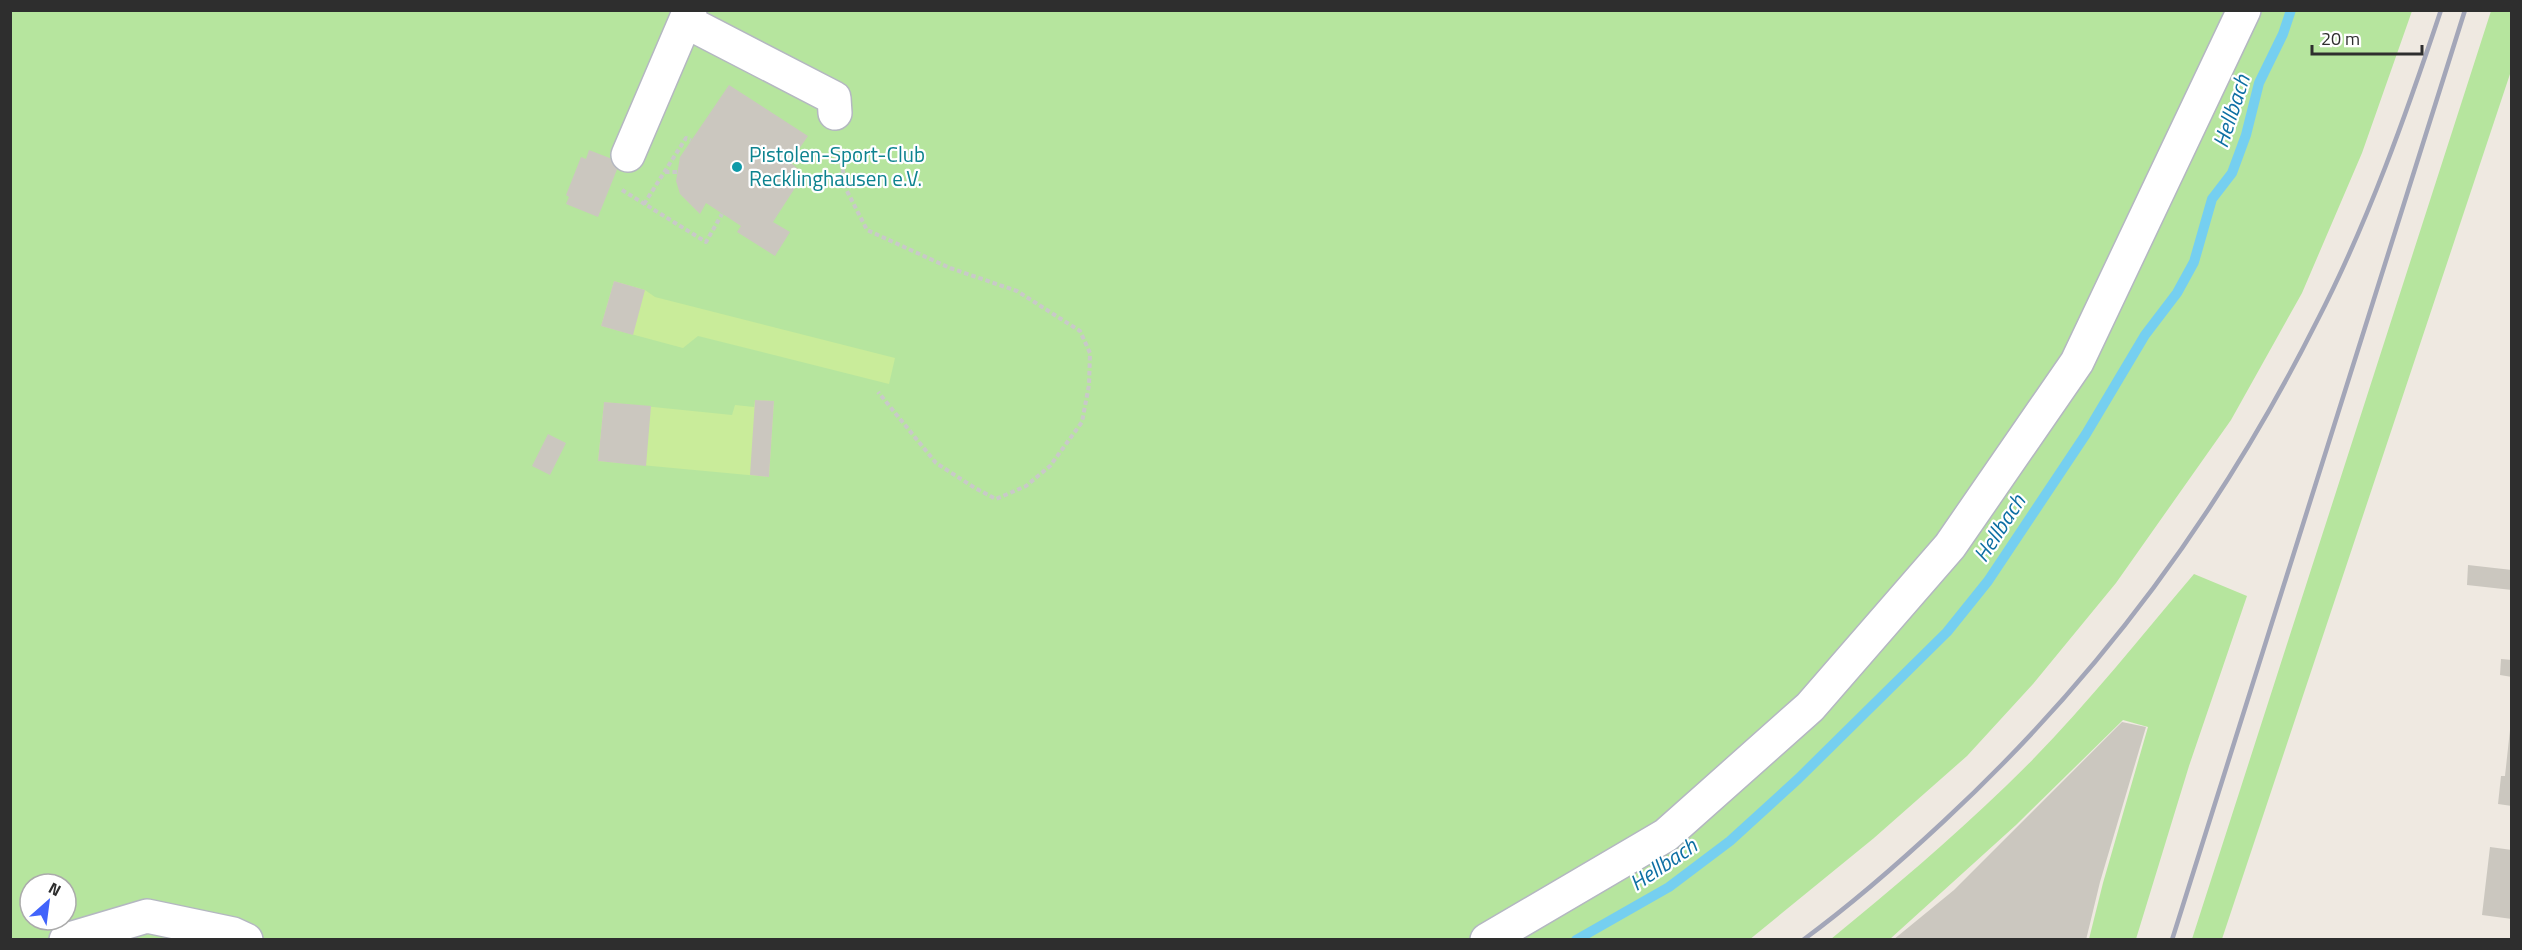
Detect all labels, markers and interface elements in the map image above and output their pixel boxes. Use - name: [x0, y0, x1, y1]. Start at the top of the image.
- scale bar: [2312, 18, 2422, 56]
- text: 20 m: [2321, 25, 2360, 52]
- water label: Hellbach: [2203, 69, 2259, 152]
- place label: Pistolen-Sport-Club Recklinghausen e.V.: [749, 138, 925, 194]
- marker: Pistolen-Sport-Club Recklinghausen e.V.: [730, 160, 744, 174]
- water label: Hellbach: [1964, 486, 2034, 569]
- water label: Hellbach: [1622, 828, 1704, 899]
- north arrow: [18, 872, 78, 932]
- text: N: [45, 876, 66, 902]

